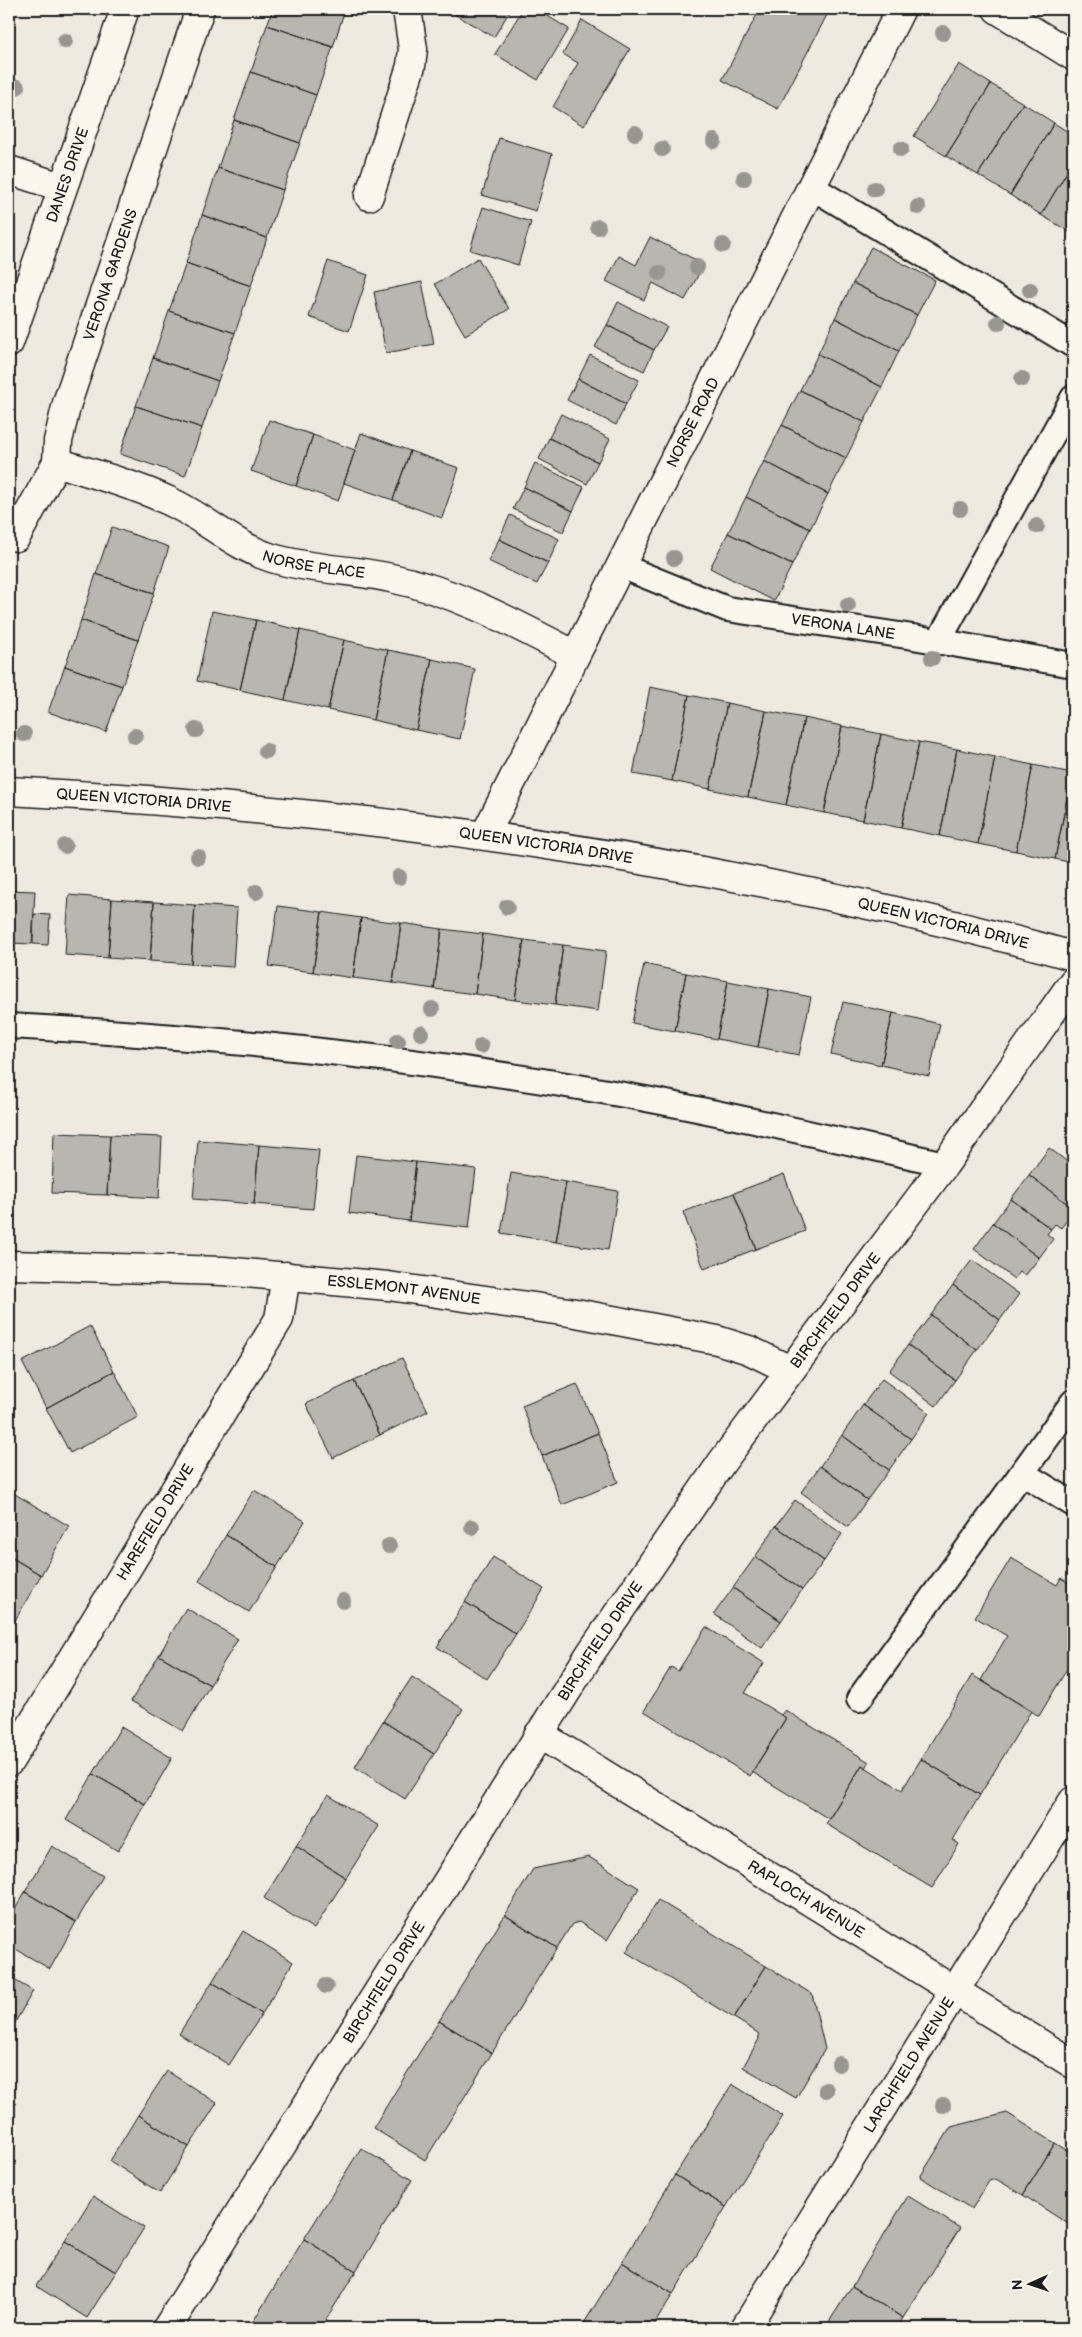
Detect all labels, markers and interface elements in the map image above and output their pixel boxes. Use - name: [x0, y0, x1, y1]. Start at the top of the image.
- street label: DANES DRIVE: [42, 125, 93, 225]
- street label: VERONA GARDENS: [79, 206, 141, 343]
- street label: NORSE ROAD: [662, 374, 723, 470]
- street label: NORSE PLACE: [260, 546, 366, 583]
- street label: VERONA LANE: [790, 609, 897, 644]
- street label: QUEEN VICTORIA DRIVE: [56, 784, 232, 816]
- street label: QUEEN VICTORIA DRIVE: [458, 823, 634, 868]
- street label: QUEEN VICTORIA DRIVE: [856, 893, 1031, 953]
- street label: BIRCHFIELD DRIVE: [786, 1249, 885, 1372]
- street label: ESSLEMONT AVENUE: [326, 1271, 482, 1309]
- street label: HAREFIELD DRIVE: [112, 1460, 198, 1584]
- street label: BIRCHFIELD DRIVE: [553, 1578, 647, 1704]
- street label: RAPLOCH AVENUE: [744, 1856, 868, 1942]
- street label: BIRCHFIELD DRIVE: [339, 1918, 429, 2047]
- street label: LARCHFIELD AVENUE: [859, 1993, 958, 2136]
- north arrow: [1004, 2260, 1054, 2310]
- text: N: [1009, 2279, 1026, 2290]

